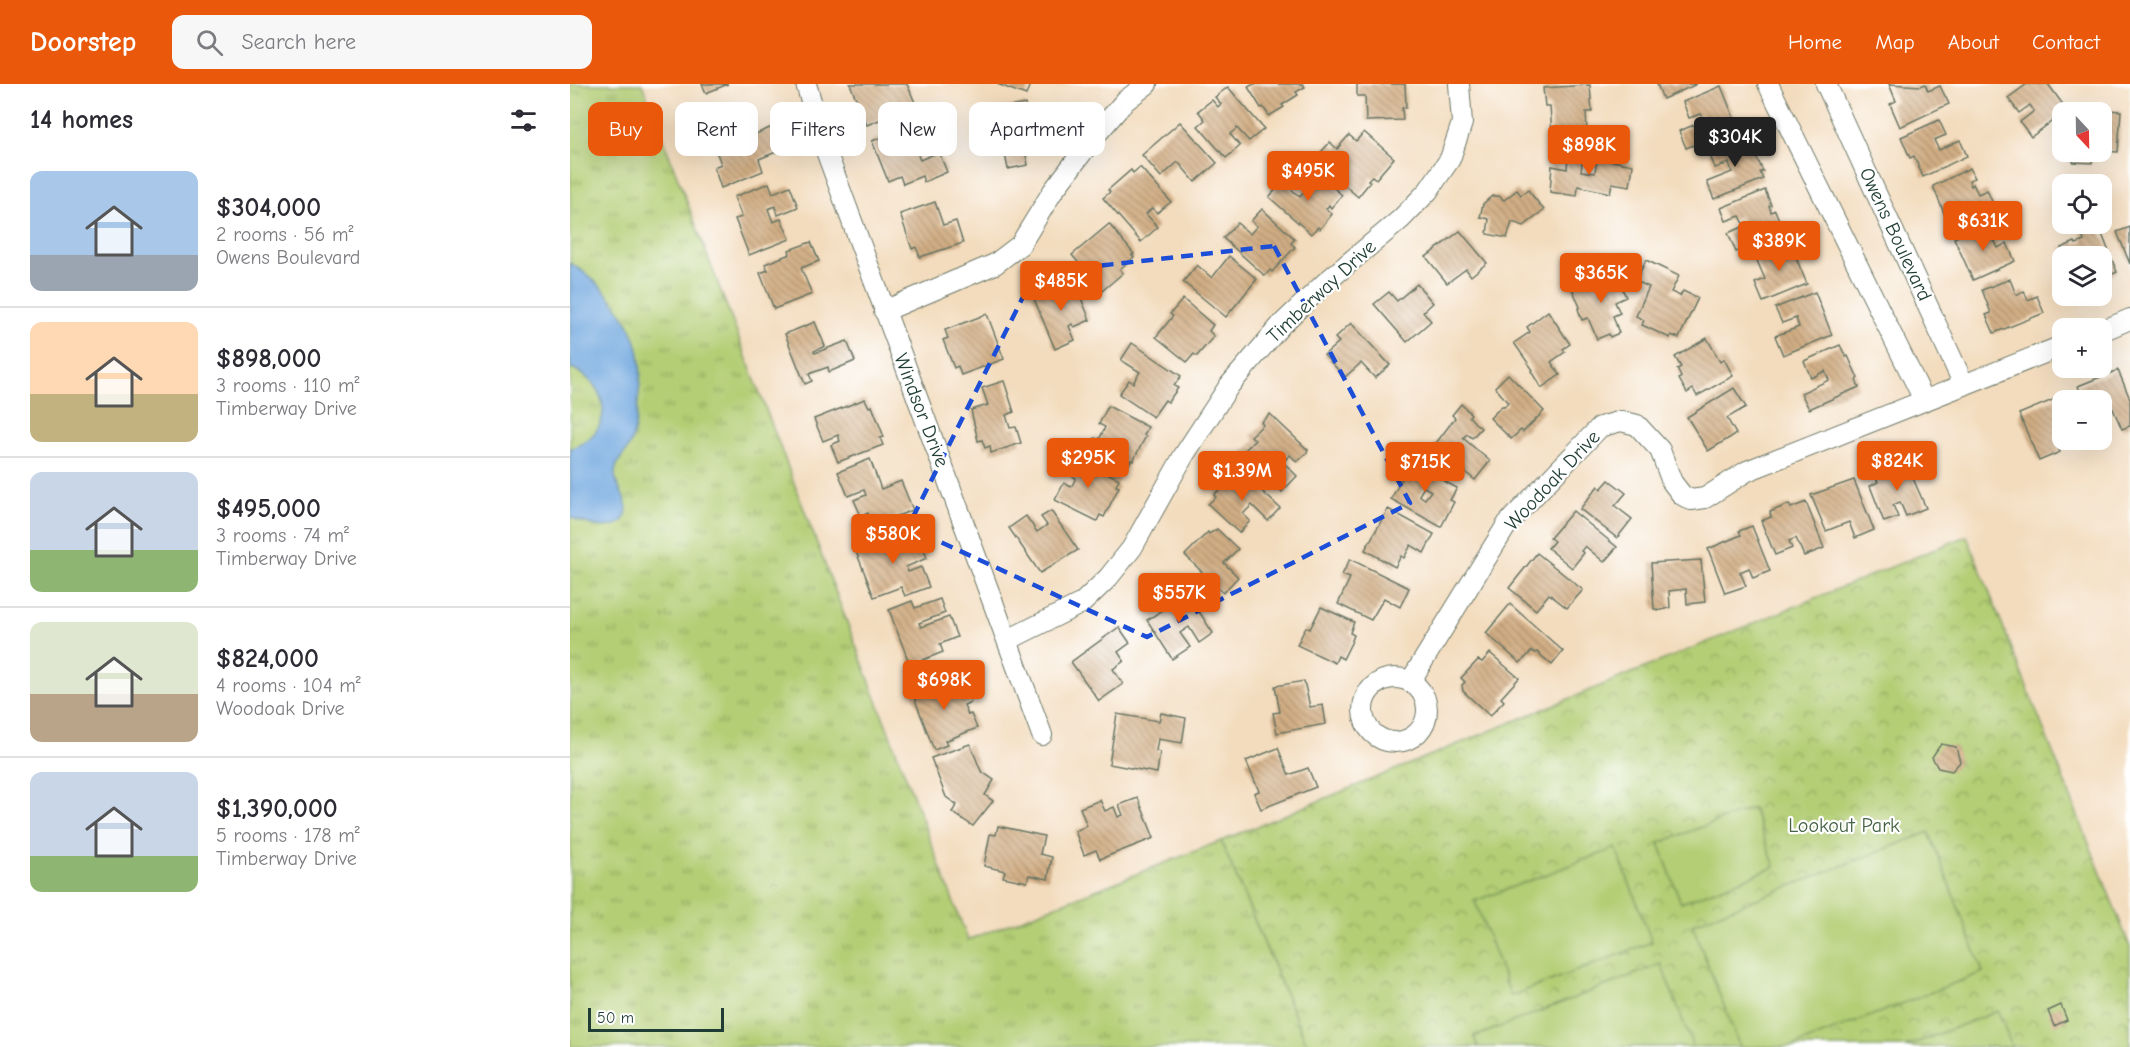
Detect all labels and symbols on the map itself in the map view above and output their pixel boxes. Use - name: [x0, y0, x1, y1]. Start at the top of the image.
- north arrow: [2052, 102, 2112, 162]
- pin: $304K: [1693, 117, 1777, 168]
- pin: $898K: [1547, 125, 1631, 176]
- pin: $495K: [1266, 151, 1350, 202]
- street label: Owens Boulevard: [1855, 164, 1936, 304]
- pin: $631K: [1941, 201, 2025, 252]
- pin: $389K: [1737, 221, 1821, 272]
- street label: Timberway Drive: [1262, 235, 1381, 348]
- pin: $365K: [1559, 253, 1643, 304]
- pin: $485K: [1019, 261, 1103, 312]
- street label: Windsor Drive: [889, 350, 954, 470]
- street label: Woodoak Drive: [1500, 425, 1605, 535]
- pin: $295K: [1046, 438, 1130, 489]
- pin: $824K: [1855, 441, 1939, 492]
- pin: $715K: [1383, 442, 1467, 493]
- pin: $1.39M: [1193, 451, 1291, 502]
- pin: $580K: [851, 514, 935, 565]
- pin: $557K: [1137, 573, 1221, 624]
- pin: $698K: [902, 660, 986, 711]
- park label: Lookout Park: [1788, 814, 1900, 837]
- scale bar: [588, 1005, 724, 1032]

